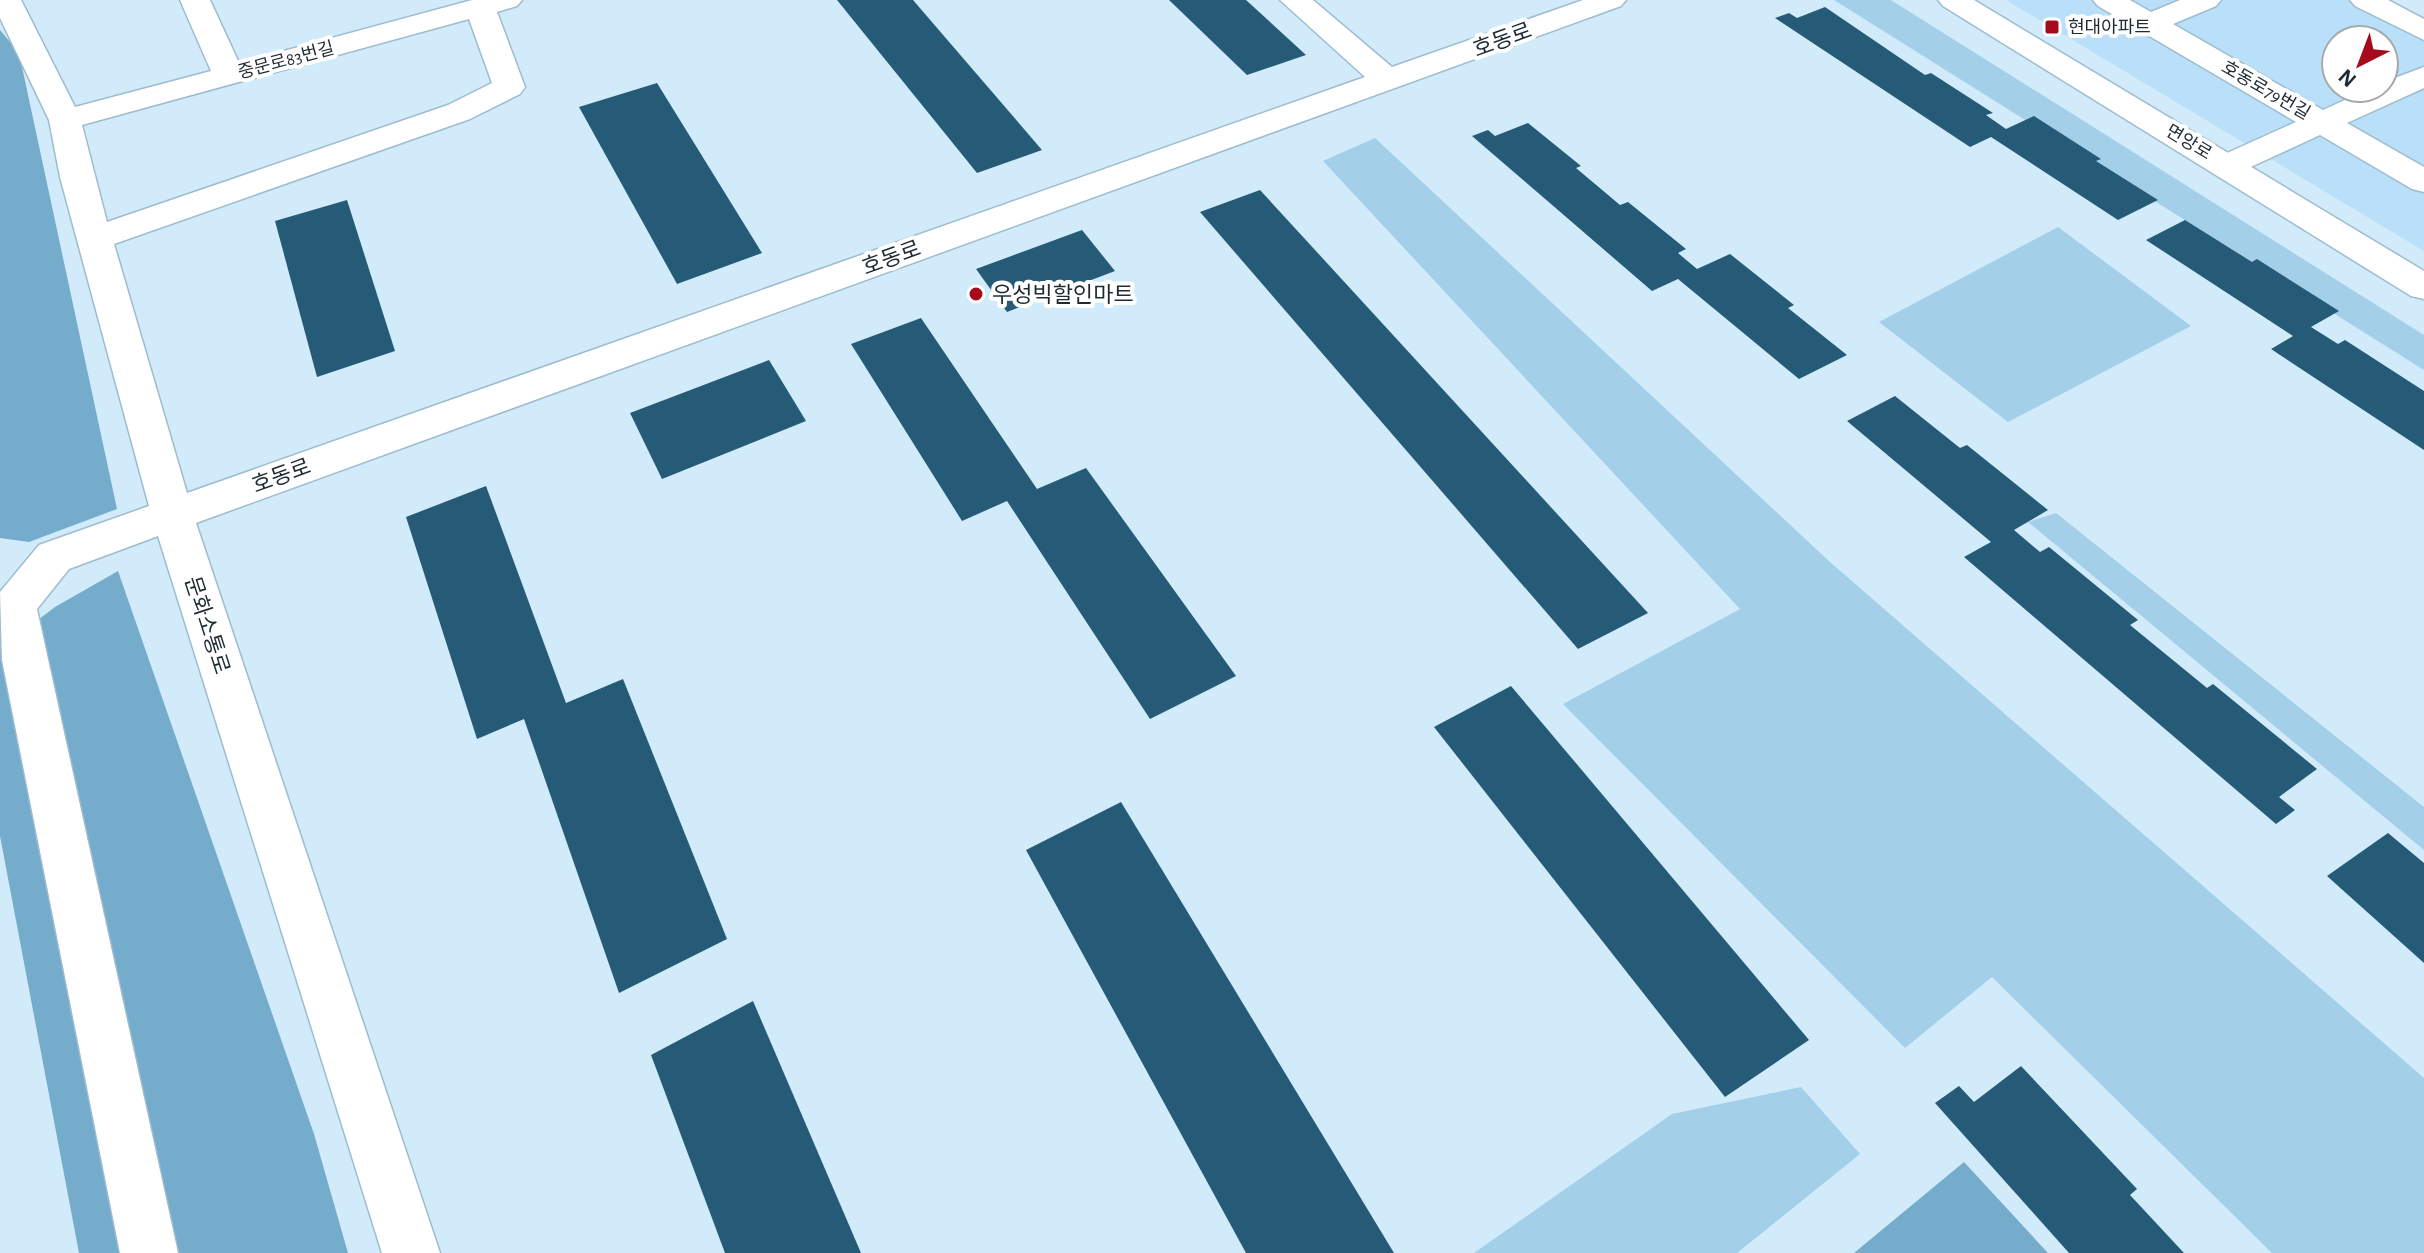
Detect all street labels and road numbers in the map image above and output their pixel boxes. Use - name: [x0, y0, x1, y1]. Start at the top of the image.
- street label: 호동로: [1470, 19, 1535, 61]
- street label: 중문로83번길: [236, 39, 336, 82]
- street label: 호동로79번길: [2218, 58, 2313, 123]
- street label: 면앙로: [2163, 121, 2215, 163]
- street label: 호동로: [859, 237, 924, 279]
- street label: 호동로: [249, 455, 314, 497]
- street label: 문화소통로: [181, 573, 234, 677]

